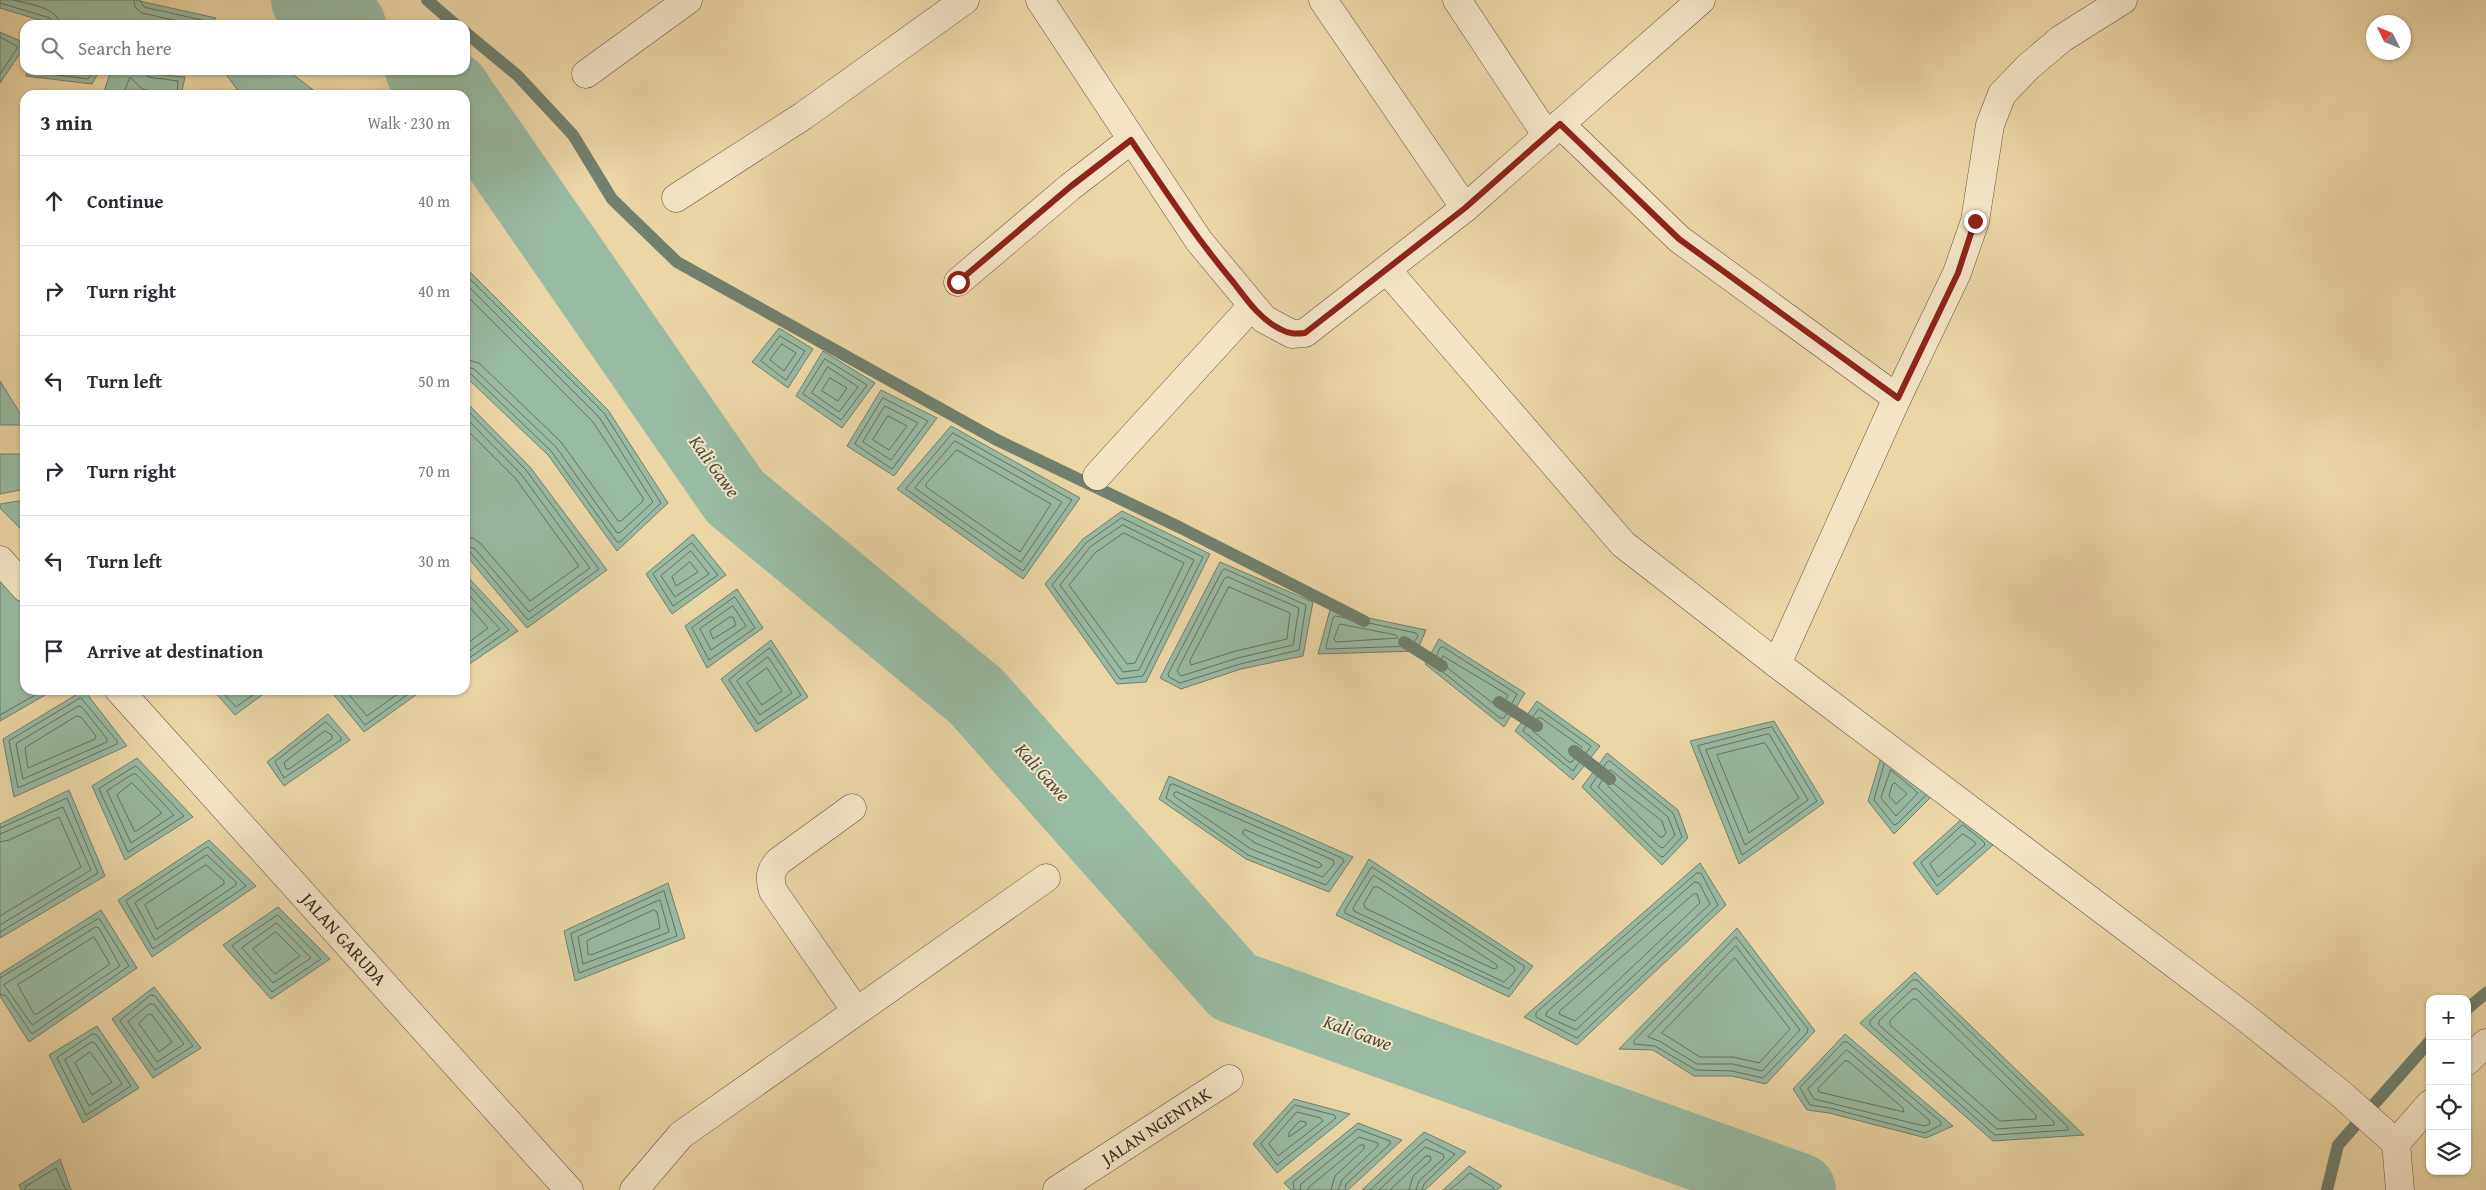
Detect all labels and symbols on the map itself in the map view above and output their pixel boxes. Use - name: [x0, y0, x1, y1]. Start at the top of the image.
- north arrow: [2366, 15, 2411, 60]
- route end: [1964, 210, 1987, 233]
- route start: [947, 271, 970, 294]
- water label: Kali Gawe: [682, 428, 747, 503]
- water label: Kali Gawe: [1008, 735, 1077, 808]
- street label: JALAN GARUDA: [293, 885, 393, 992]
- water label: Kali Gawe: [1319, 1006, 1397, 1057]
- street label: JALAN NGENTAK: [1094, 1080, 1216, 1173]

